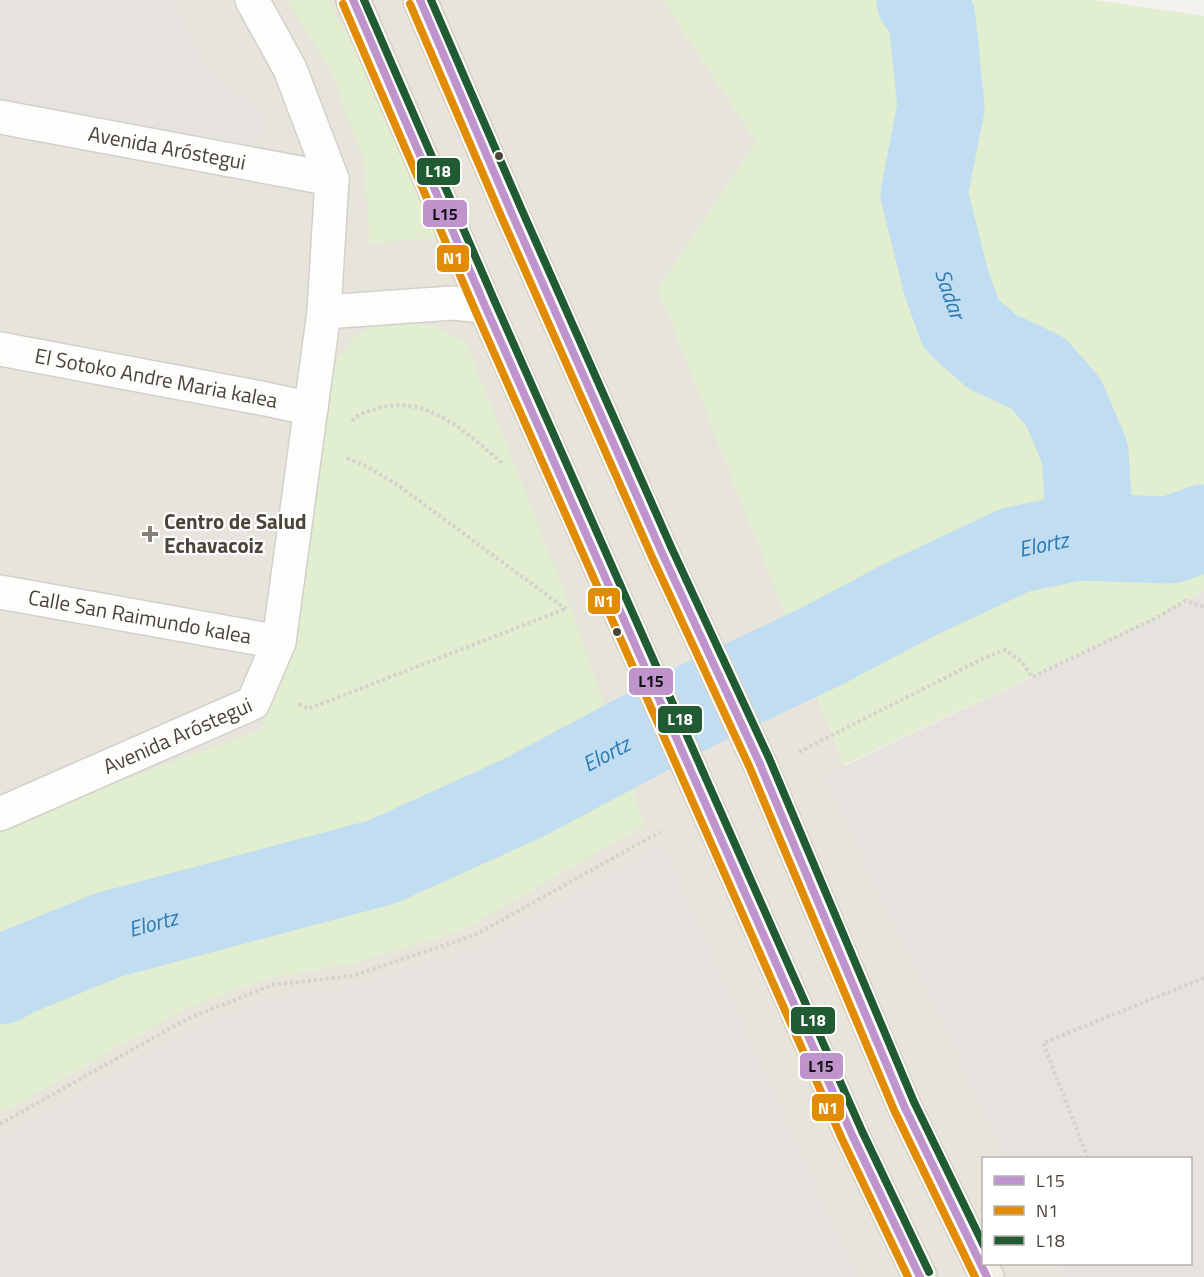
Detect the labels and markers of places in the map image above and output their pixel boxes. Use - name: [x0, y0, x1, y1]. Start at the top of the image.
- unlabelled marker: [493, 150, 505, 162]
- place label: Centro de Salud Echavacoiz: [164, 505, 307, 561]
- marker: Centro de Salud Echavacoiz: [141, 525, 159, 543]
- unlabelled marker: [611, 626, 623, 638]

